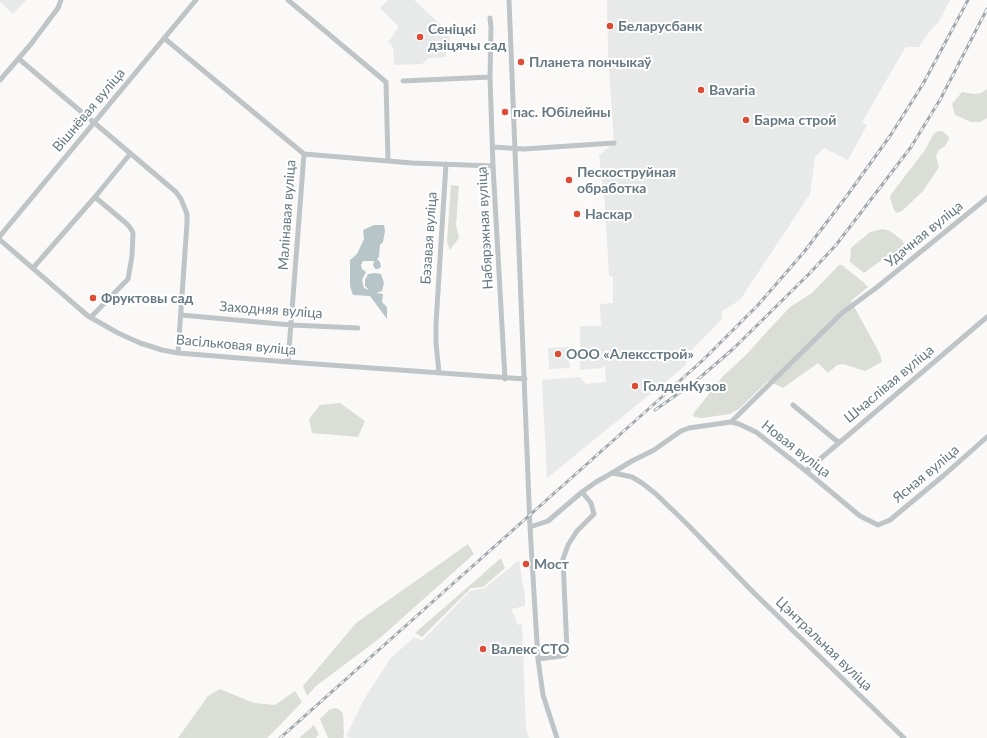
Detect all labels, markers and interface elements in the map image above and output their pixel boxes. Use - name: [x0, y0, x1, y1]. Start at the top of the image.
- place label: Беларусбанк: [618, 18, 702, 34]
- place label: Сеніцкі дзіцячы сад: [428, 21, 506, 54]
- marker: Беларусбанк: [605, 21, 615, 31]
- marker: Сеніцкі дзіцячы сад: [415, 32, 425, 42]
- place label: Планета пончыкаў: [529, 54, 651, 70]
- marker: Планета пончыкаў: [516, 57, 526, 67]
- street label: Вішнёвая вуліца: [49, 65, 129, 155]
- place label: Bavaria: [709, 82, 755, 98]
- marker: Bavaria: [696, 85, 706, 95]
- place label: пас. Юбілейны: [513, 104, 611, 120]
- marker: пас. Юбілейны: [500, 107, 510, 117]
- place label: Барма строй: [754, 112, 836, 128]
- marker: Барма строй: [741, 115, 751, 125]
- street label: Малінавая вуліца: [275, 159, 299, 271]
- place label: Пескоструйная обработка: [577, 164, 676, 196]
- street label: Набярэжная вуліца: [473, 166, 497, 290]
- marker: Пескоструйная обработка: [564, 175, 574, 185]
- street label: Бэзавая вуліца: [417, 191, 441, 285]
- street label: Удачная вуліца: [882, 197, 966, 271]
- place label: Наскар: [585, 206, 632, 222]
- marker: Наскар: [572, 209, 582, 219]
- place label: Фруктовы сад: [101, 290, 193, 306]
- marker: Фруктовы сад: [88, 293, 98, 303]
- street label: Заходняя вуліца: [219, 298, 323, 322]
- street label: Васільковая вуліца: [175, 331, 297, 359]
- street label: Шчаслівая вуліца: [841, 342, 937, 426]
- place label: ООО «Алексстрой»: [566, 346, 694, 362]
- marker: ООО «Алексстрой»: [553, 349, 563, 359]
- place label: ГолденКузов: [643, 378, 726, 394]
- marker: ГолденКузов: [630, 381, 640, 391]
- street label: Новая вуліца: [758, 417, 834, 481]
- street label: Ясная вуліца: [889, 441, 963, 507]
- place label: Мост: [534, 556, 569, 572]
- marker: Мост: [521, 559, 531, 569]
- street label: Цэнтральная вуліца: [772, 594, 876, 694]
- place label: Валекс СТО: [491, 641, 569, 657]
- marker: Валекс СТО: [478, 644, 488, 654]

